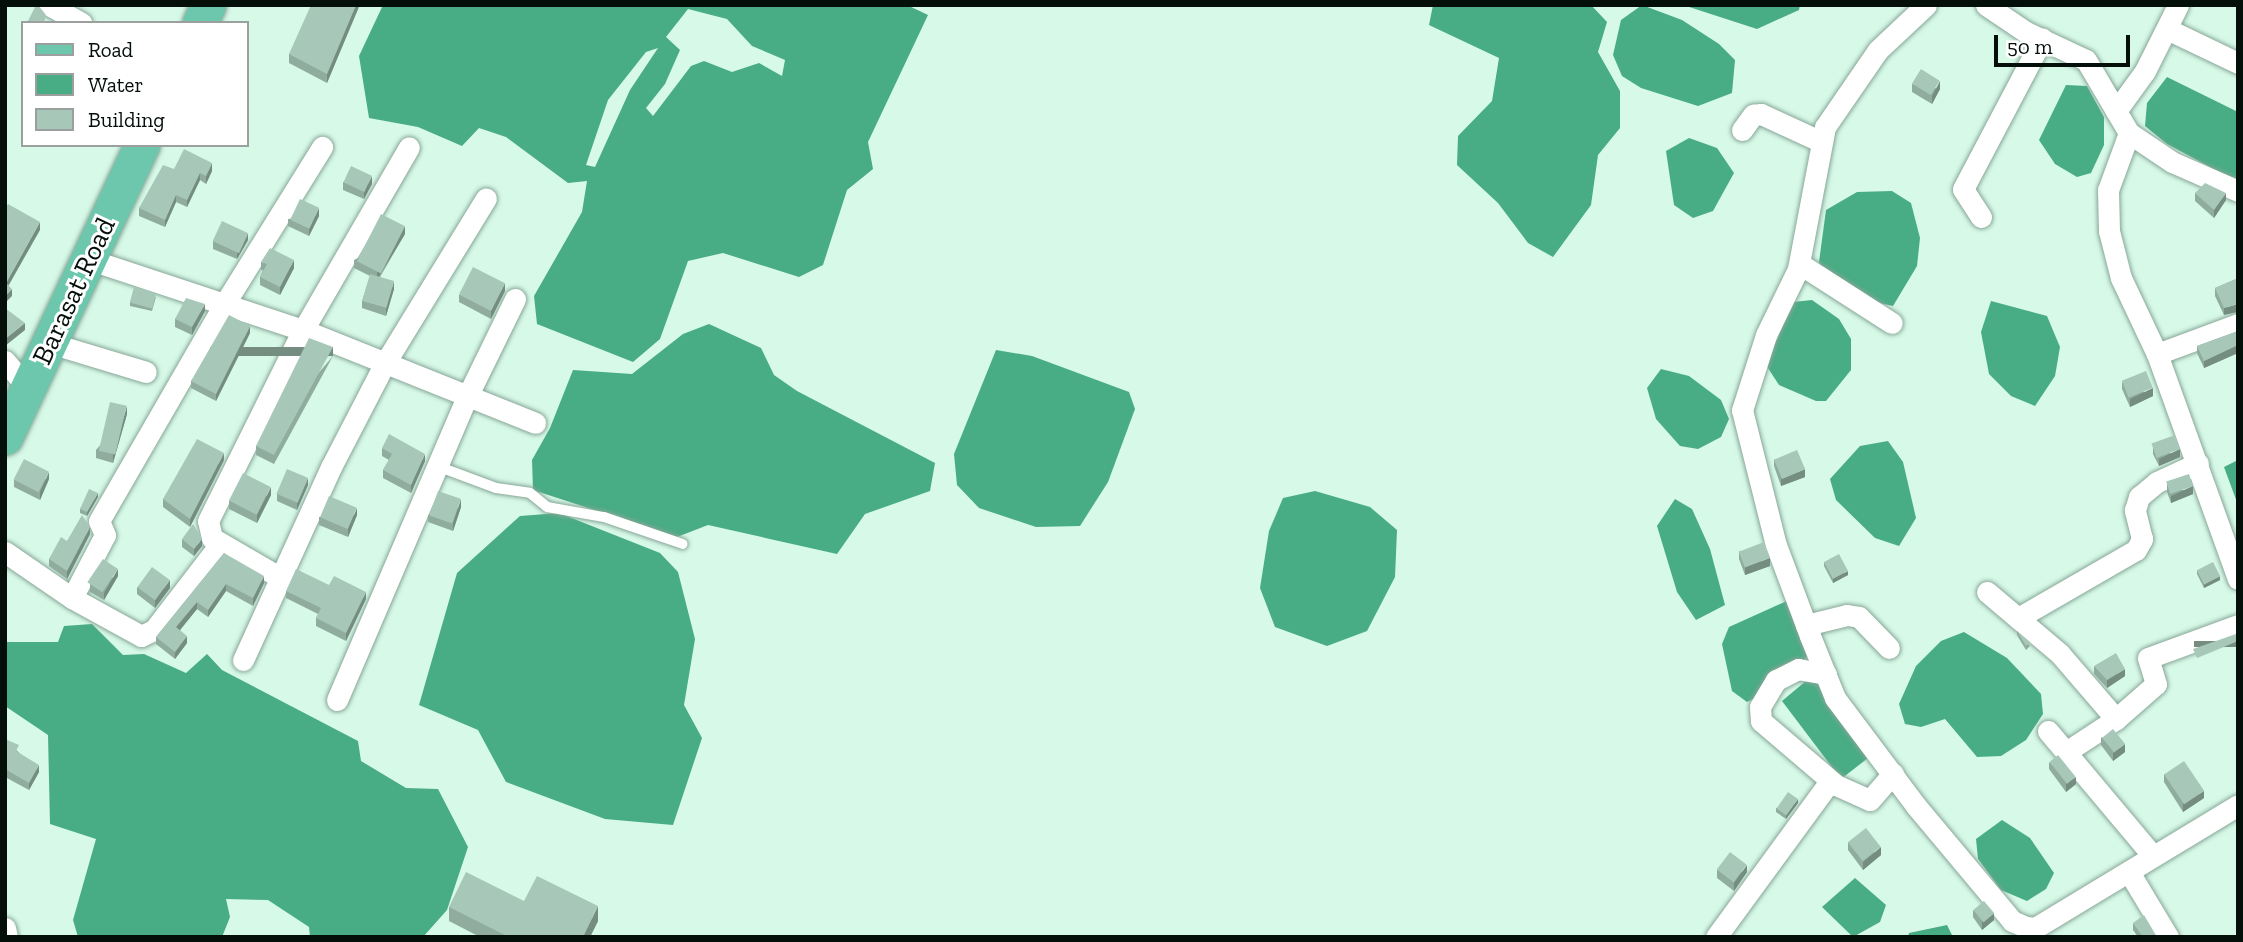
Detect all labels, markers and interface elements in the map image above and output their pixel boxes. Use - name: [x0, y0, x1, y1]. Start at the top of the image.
- legend: [21, 21, 248, 147]
- scale bar: [1998, 21, 2134, 65]
- text: 50 m: [2007, 34, 2053, 59]
- text: Road: [88, 37, 133, 62]
- text: Water: [88, 72, 143, 97]
- text: Building: [88, 107, 165, 132]
- street label: Barasat Road: [25, 212, 123, 370]

